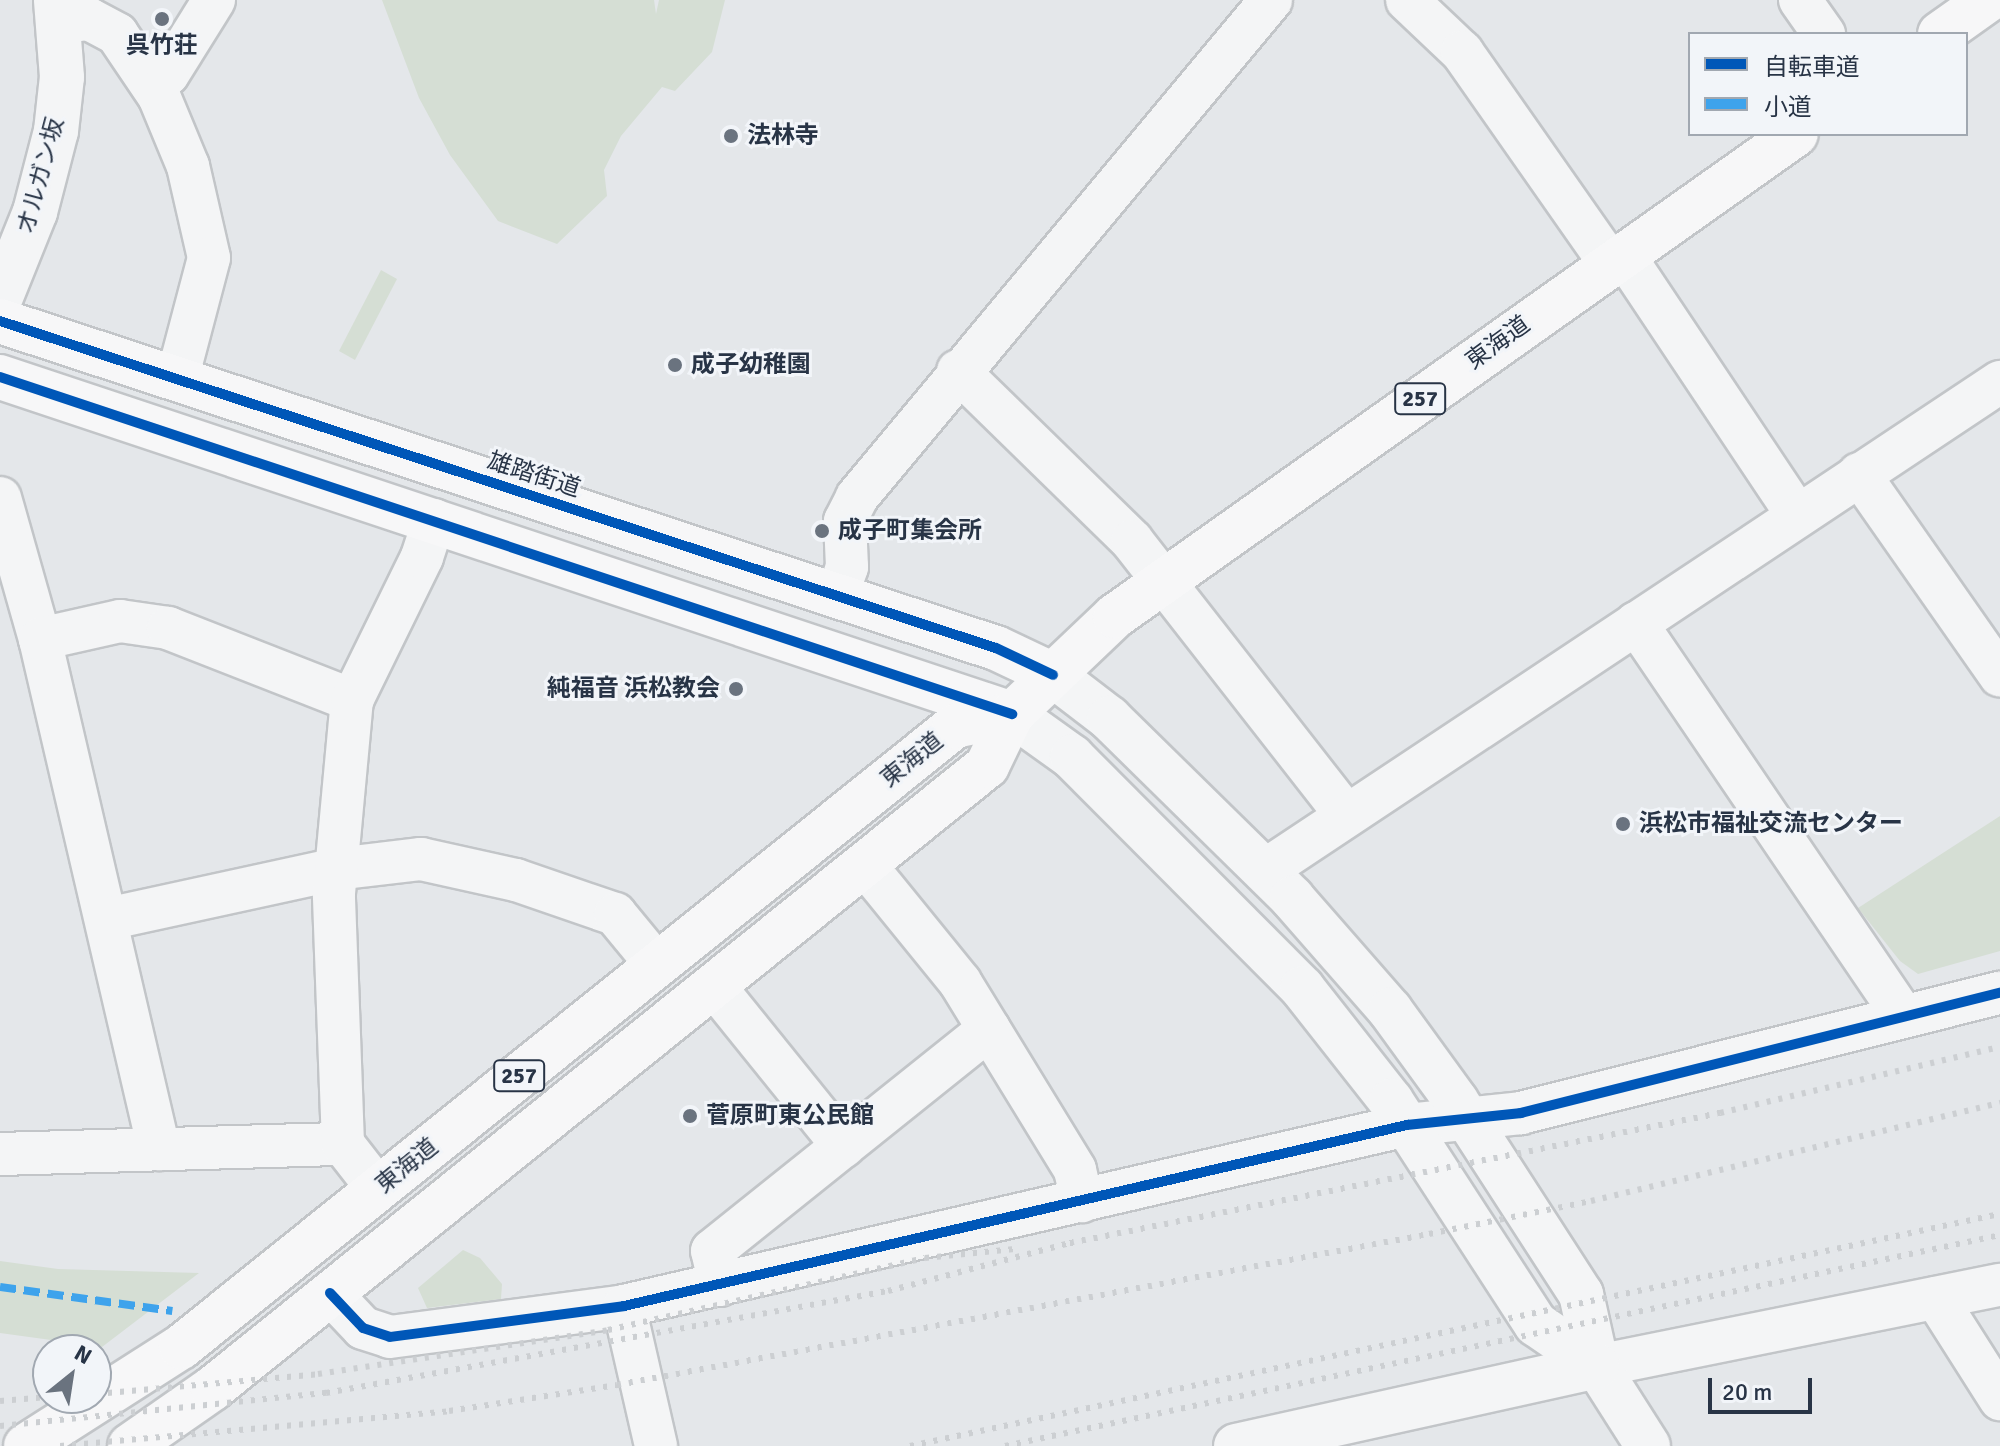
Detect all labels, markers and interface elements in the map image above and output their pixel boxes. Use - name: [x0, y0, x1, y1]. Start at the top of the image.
- marker: 呉竹荘: [153, 10, 171, 28]
- place label: 呉竹荘: [126, 32, 198, 60]
- legend: [1688, 32, 1968, 136]
- text: 自転車道: [1764, 52, 1860, 82]
- text: 小道: [1764, 92, 1812, 122]
- street label: オルガン坂: [12, 114, 70, 238]
- place label: 法林寺: [747, 122, 819, 150]
- marker: 法林寺: [722, 127, 740, 145]
- street label: 東海道: [1460, 310, 1536, 376]
- place label: 成子幼稚園: [691, 351, 811, 379]
- marker: 成子幼稚園: [666, 356, 684, 374]
- road number: 257: [1394, 381, 1446, 417]
- street label: 雄踏街道: [484, 446, 584, 504]
- place label: 成子町集会所: [838, 517, 982, 545]
- marker: 成子町集会所: [813, 522, 831, 540]
- place label: 純福音 浜松教会: [547, 675, 720, 703]
- marker: 純福音 浜松教会: [727, 680, 745, 698]
- street label: 東海道: [875, 726, 949, 794]
- place label: 浜松市福祉交流センター: [1639, 810, 1903, 838]
- marker: 浜松市福祉交流センター: [1614, 815, 1632, 833]
- road number: 257: [493, 1058, 545, 1094]
- place label: 菅原町東公民館: [706, 1102, 874, 1130]
- marker: 菅原町東公民館: [681, 1107, 699, 1125]
- street label: 東海道: [370, 1132, 444, 1200]
- north arrow: [32, 1334, 112, 1414]
- text: N: [70, 1339, 97, 1370]
- scale bar: [1712, 1362, 1816, 1412]
- text: 20 m: [1722, 1377, 1772, 1407]

